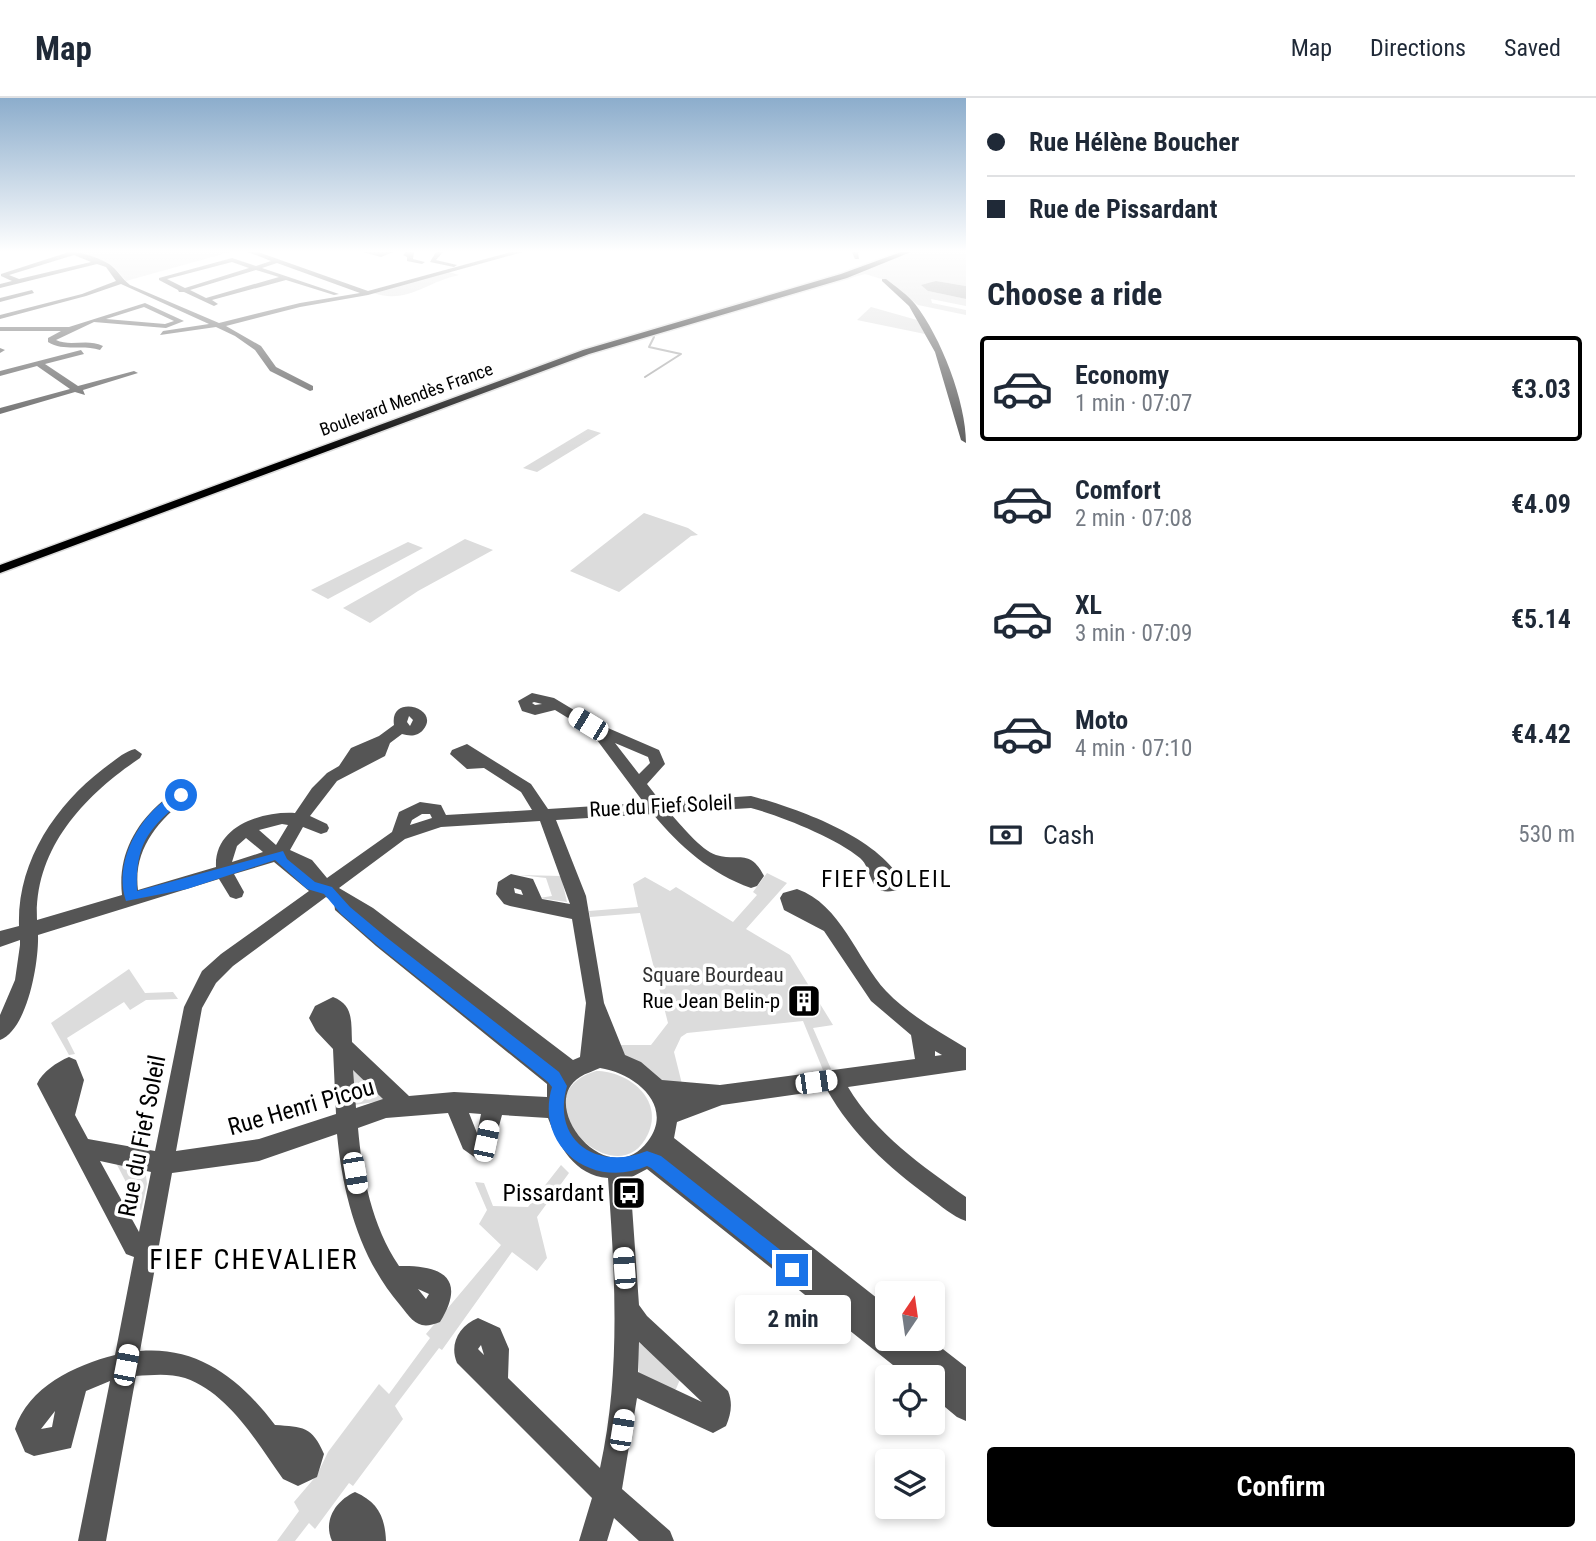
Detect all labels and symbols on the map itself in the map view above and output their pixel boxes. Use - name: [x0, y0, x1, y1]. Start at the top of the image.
- street label: Boulevard Mendès France: [317, 358, 495, 440]
- car: [565, 704, 612, 744]
- route start: [165, 779, 197, 811]
- street label: Rue du Fief Soleil: [589, 790, 733, 822]
- district label: FIEF SOLEIL: [821, 866, 953, 893]
- park label: Square Bourdeau: [642, 963, 784, 987]
- building icon: Rue Jean Belin-p: [785, 982, 823, 1020]
- place label: Rue Jean Belin-p: [642, 989, 780, 1013]
- street label: Rue du Fief Soleil: [113, 1053, 171, 1219]
- car: [794, 1069, 839, 1095]
- street label: Rue Henri Picou: [225, 1073, 377, 1141]
- car: [472, 1118, 501, 1164]
- car: [342, 1150, 369, 1196]
- bus stop icon: Pissardant: [610, 1174, 648, 1212]
- place label: Pissardant: [503, 1179, 604, 1207]
- district label: FIEF CHEVALIER: [149, 1243, 359, 1276]
- car: [613, 1246, 636, 1290]
- route end: [776, 1254, 808, 1286]
- north arrow: [875, 1281, 945, 1351]
- callout: 2 min: [734, 1294, 850, 1344]
- car: [112, 1342, 141, 1388]
- car: [609, 1408, 636, 1452]

